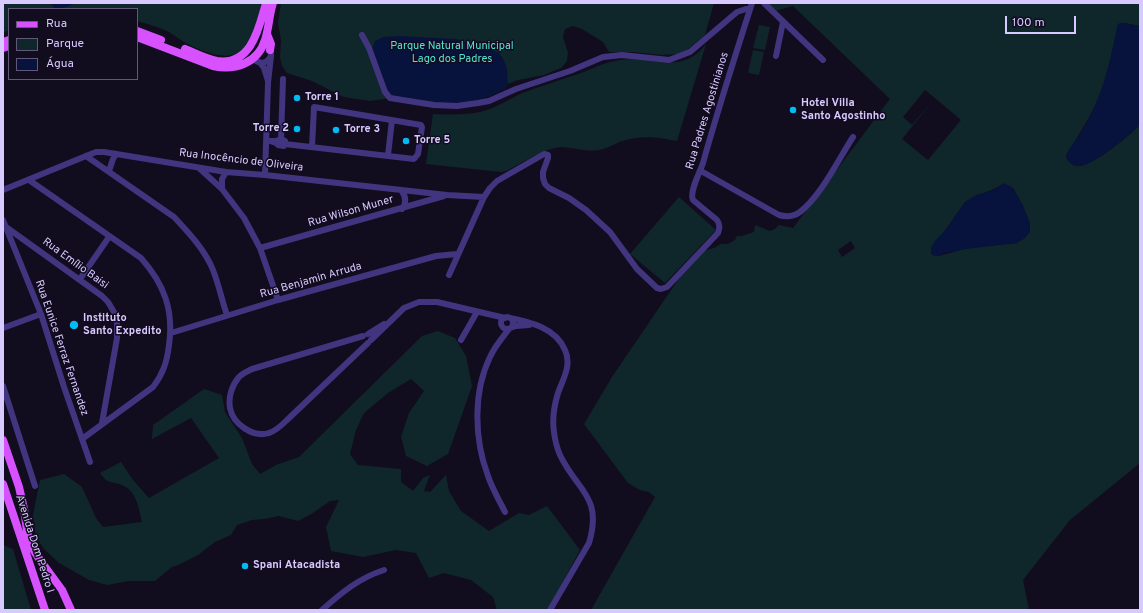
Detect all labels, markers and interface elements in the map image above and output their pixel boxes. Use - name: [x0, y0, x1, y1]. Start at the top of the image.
- legend: [8, 8, 138, 80]
- scale bar: [1007, 8, 1078, 34]
- text: 100 m: [1012, 15, 1045, 31]
- text: Rua: [46, 16, 67, 32]
- text: Parque: [46, 36, 84, 52]
- park label: Parque Natural Municipal Lago dos Padres: [390, 40, 514, 66]
- street label: Rua Padres Agostinianos: [684, 51, 732, 171]
- text: Água: [46, 56, 74, 72]
- place label: Torre 1: [305, 91, 339, 105]
- marker: Torre 1: [292, 93, 302, 103]
- place label: Hotel Villa Santo Agostinho: [801, 97, 885, 123]
- marker: Hotel Villa Santo Agostinho: [788, 105, 798, 115]
- place label: Torre 2: [253, 122, 289, 136]
- place label: Torre 3: [344, 123, 380, 137]
- marker: Torre 2: [292, 124, 302, 134]
- marker: Torre 3: [331, 125, 341, 135]
- place label: Torre 5: [414, 134, 450, 148]
- marker: Torre 5: [401, 136, 411, 146]
- street label: Rua Inocêncio de Oliveira: [178, 147, 304, 175]
- street label: Rua Wilson Muner: [307, 193, 395, 231]
- street label: Rua Emílio Baisi: [39, 236, 111, 292]
- street label: Rua Benjamin Arruda: [259, 260, 363, 302]
- street label: Rua Eunice Ferraz Fernandez: [31, 278, 91, 418]
- place label: Instituto Santo Expedito: [83, 312, 161, 338]
- marker: Instituto Santo Expedito: [68, 319, 80, 331]
- street label: Avenida Dom Pedro I: [12, 493, 56, 595]
- place label: Spani Atacadista: [253, 559, 340, 573]
- marker: Spani Atacadista: [240, 561, 250, 571]

